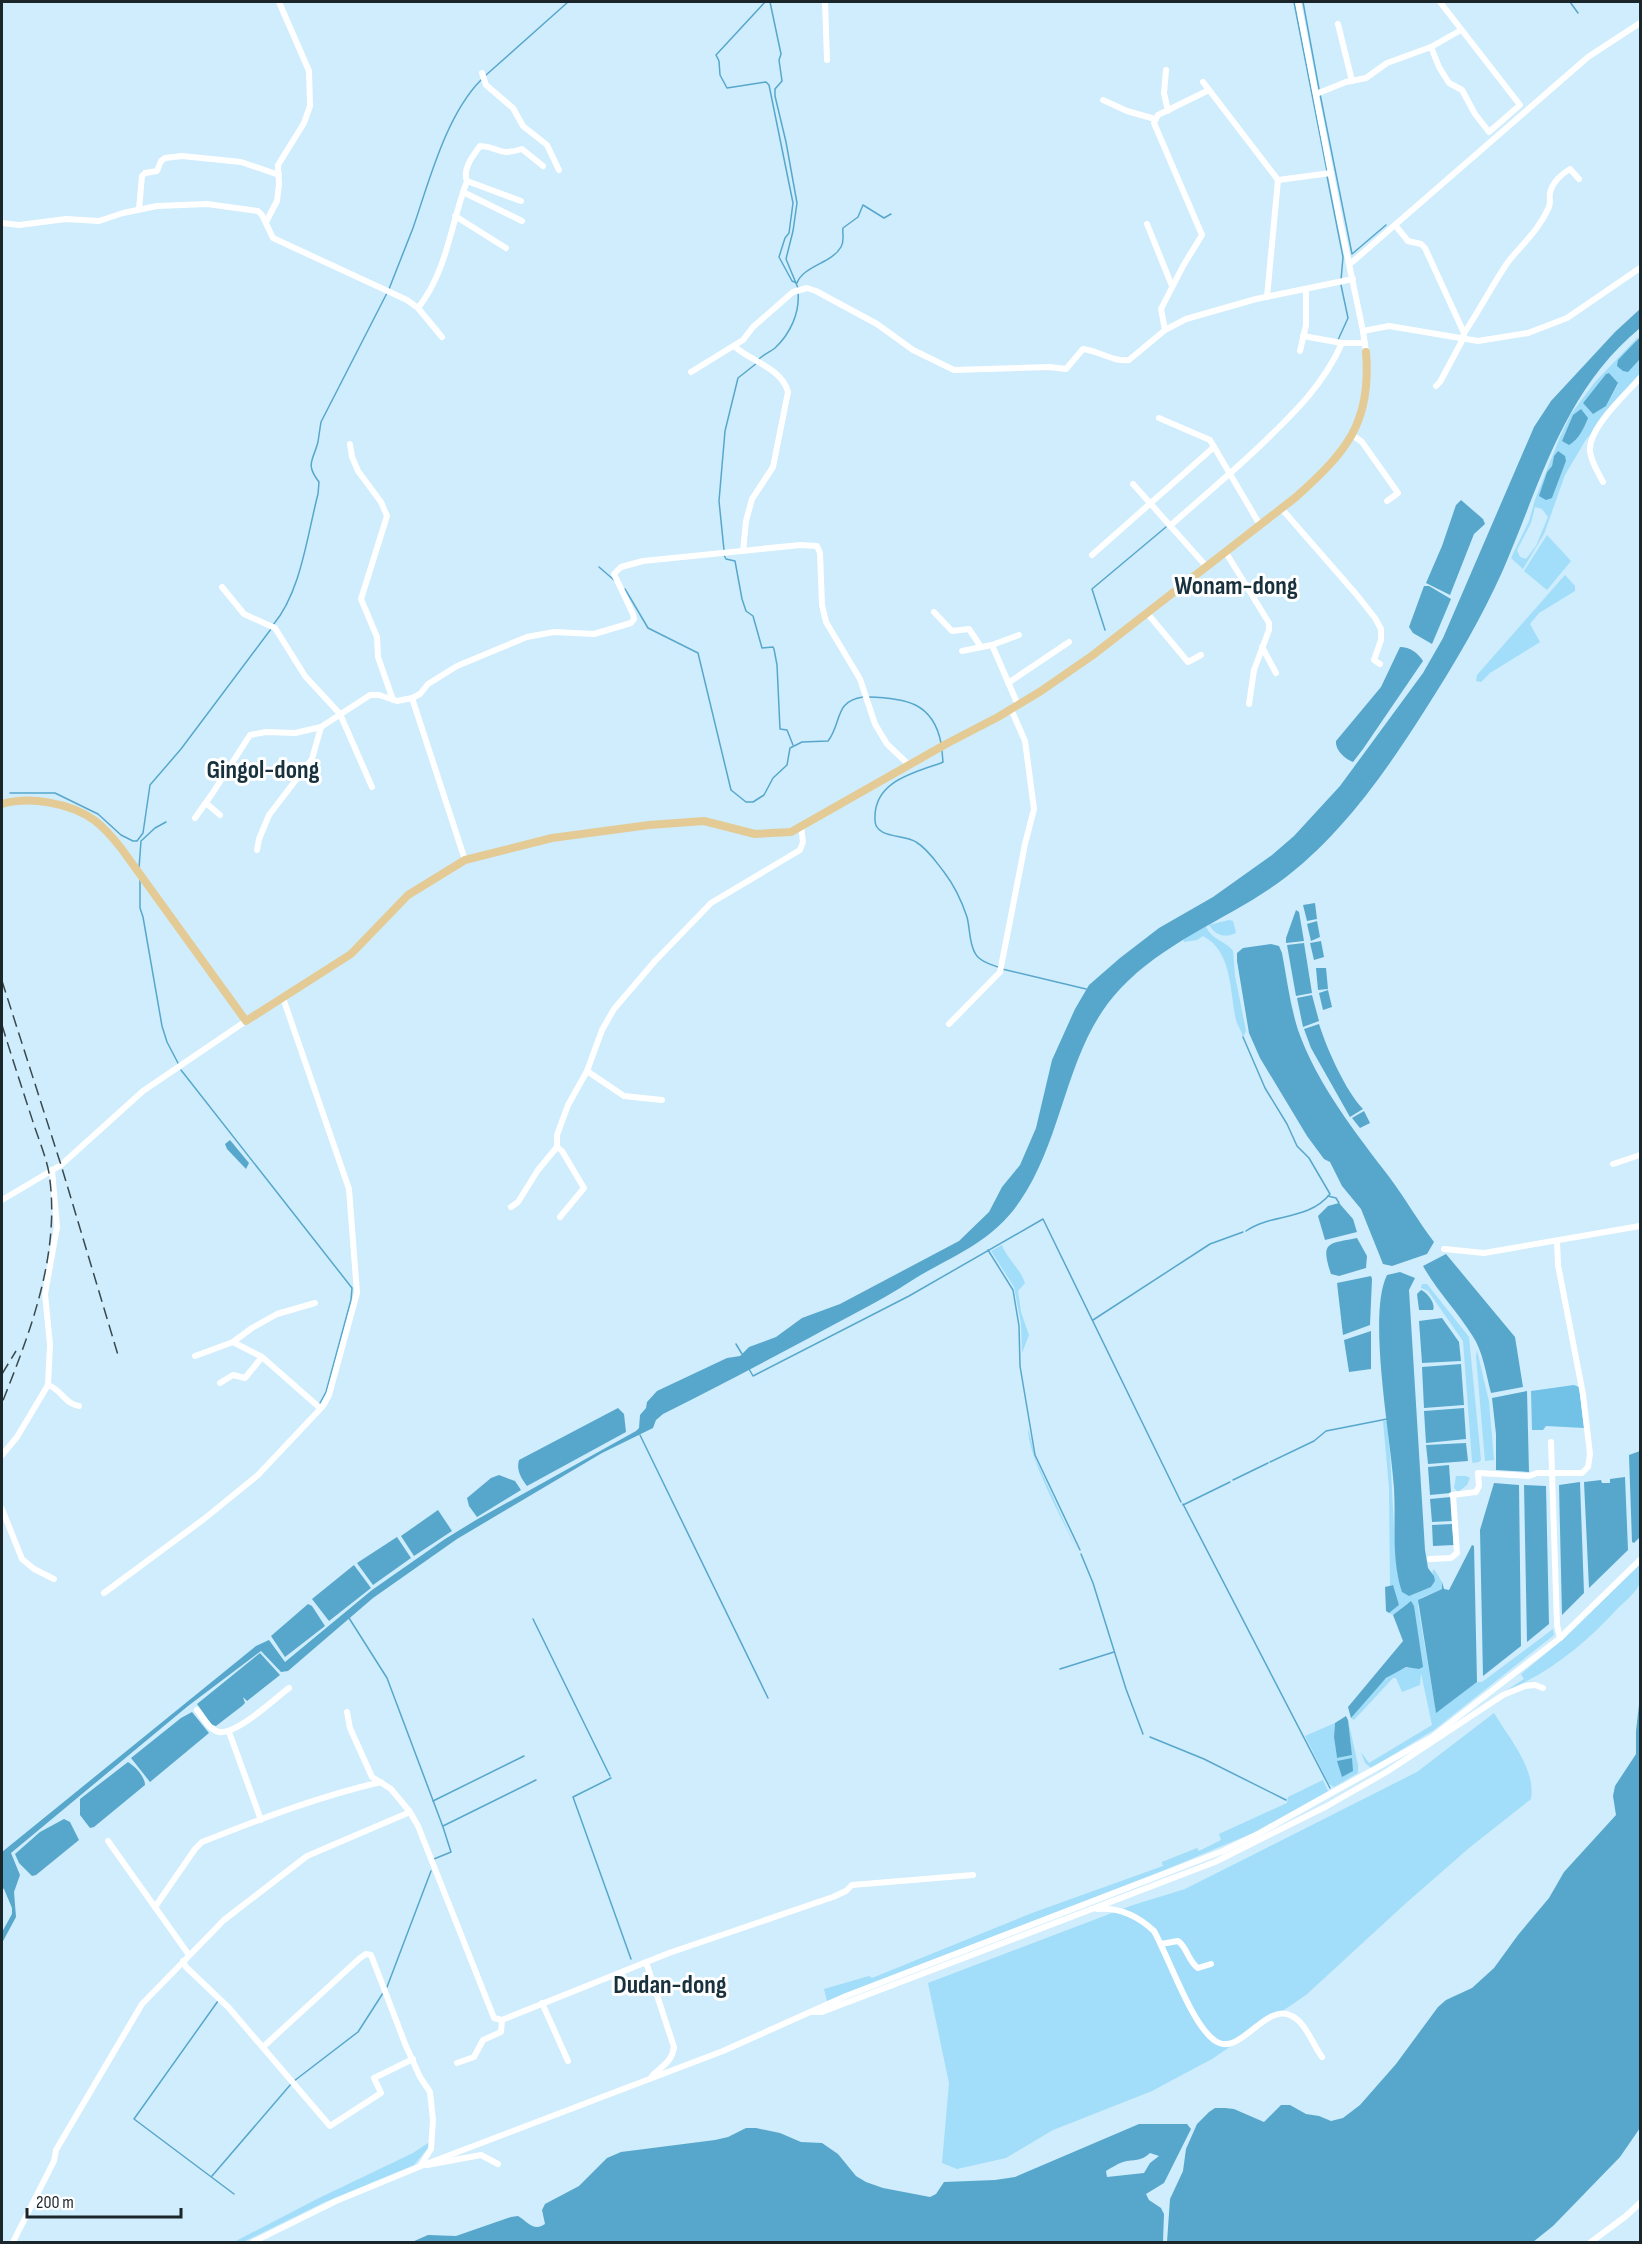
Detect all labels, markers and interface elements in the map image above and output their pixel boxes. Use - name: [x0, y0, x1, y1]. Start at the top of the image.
- district label: Wonam-dong: [1174, 571, 1298, 602]
- district label: Gingol-dong: [206, 755, 320, 786]
- district label: Dudan-dong: [613, 1970, 727, 2001]
- scale bar: [27, 2181, 182, 2219]
- text: 200 m: [36, 2192, 74, 2213]

